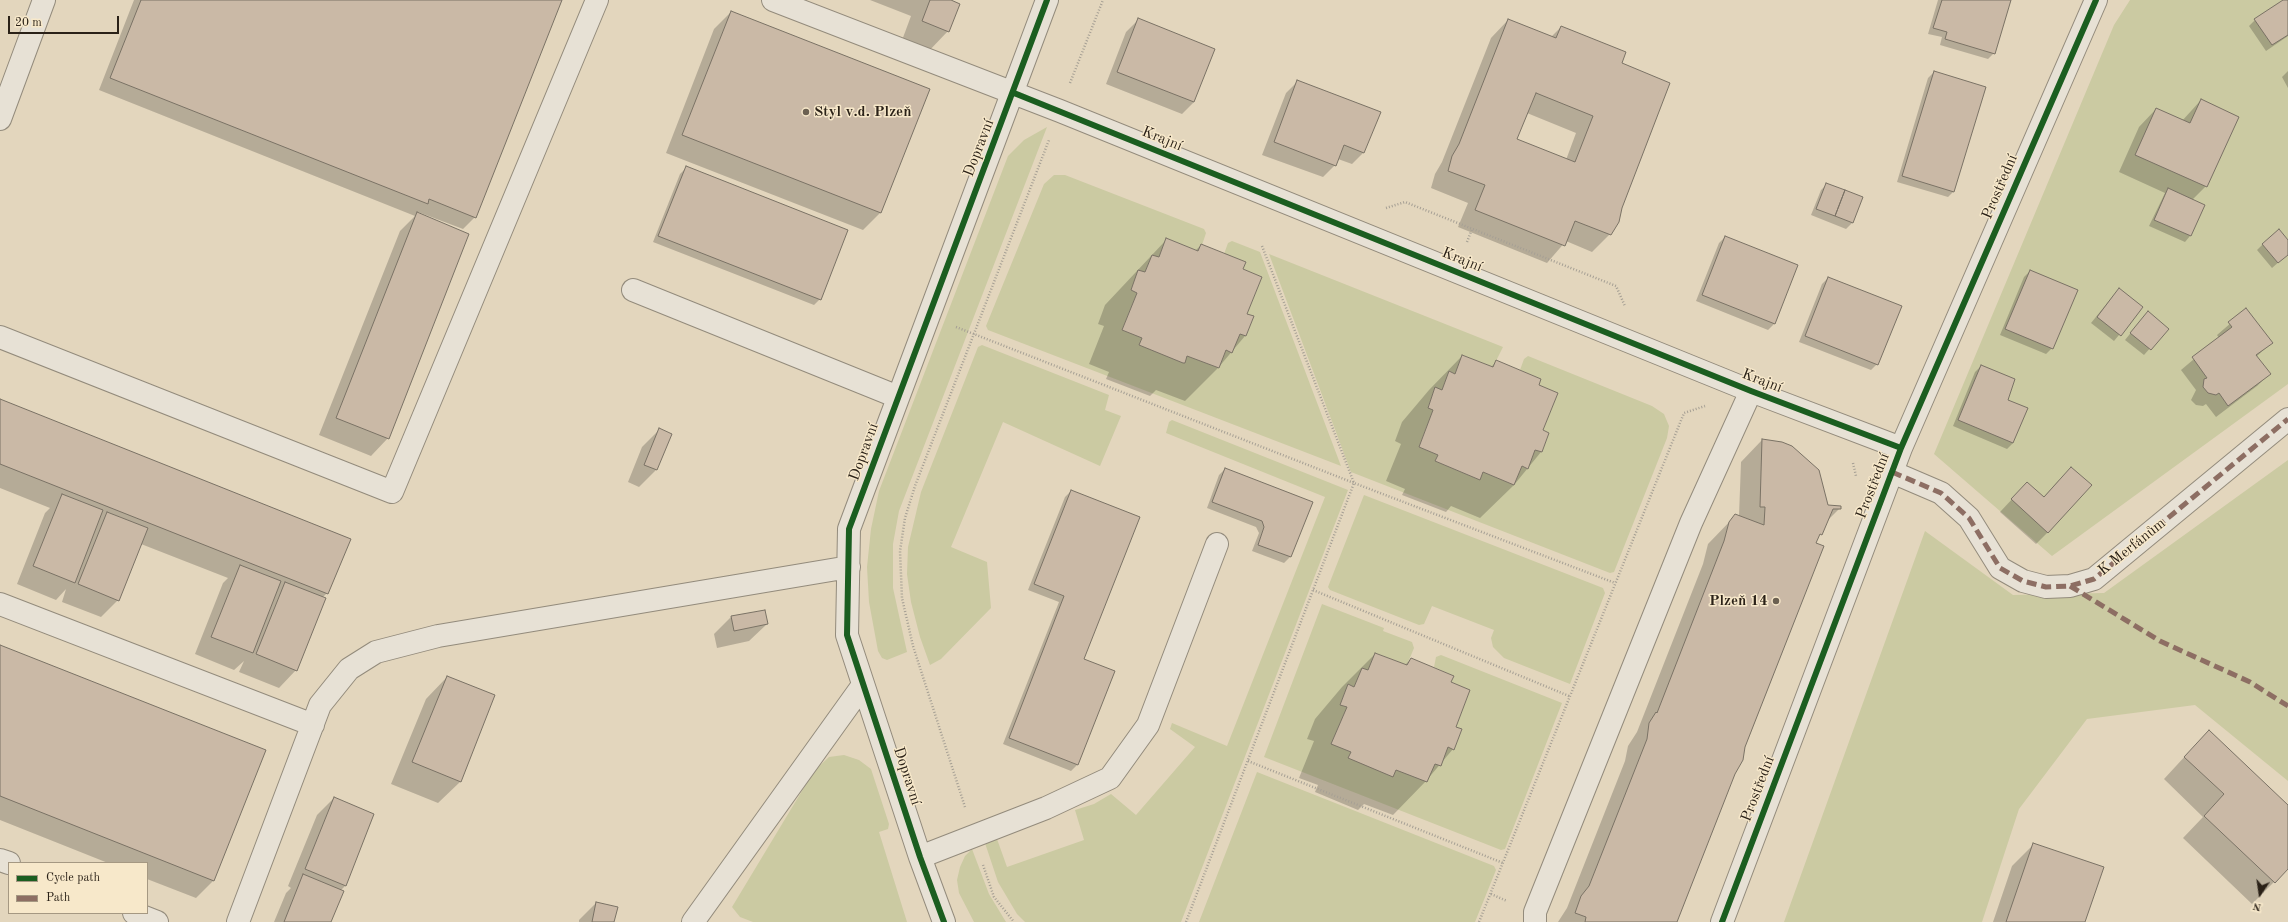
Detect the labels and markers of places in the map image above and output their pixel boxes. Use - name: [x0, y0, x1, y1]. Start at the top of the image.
- place label: Styl v.d. Plzeň: [814, 103, 912, 121]
- marker: Styl v.d. Plzeň: [801, 107, 811, 117]
- place label: Plzeň 14: [1709, 592, 1768, 610]
- marker: Plzeň 14: [1771, 596, 1781, 606]

